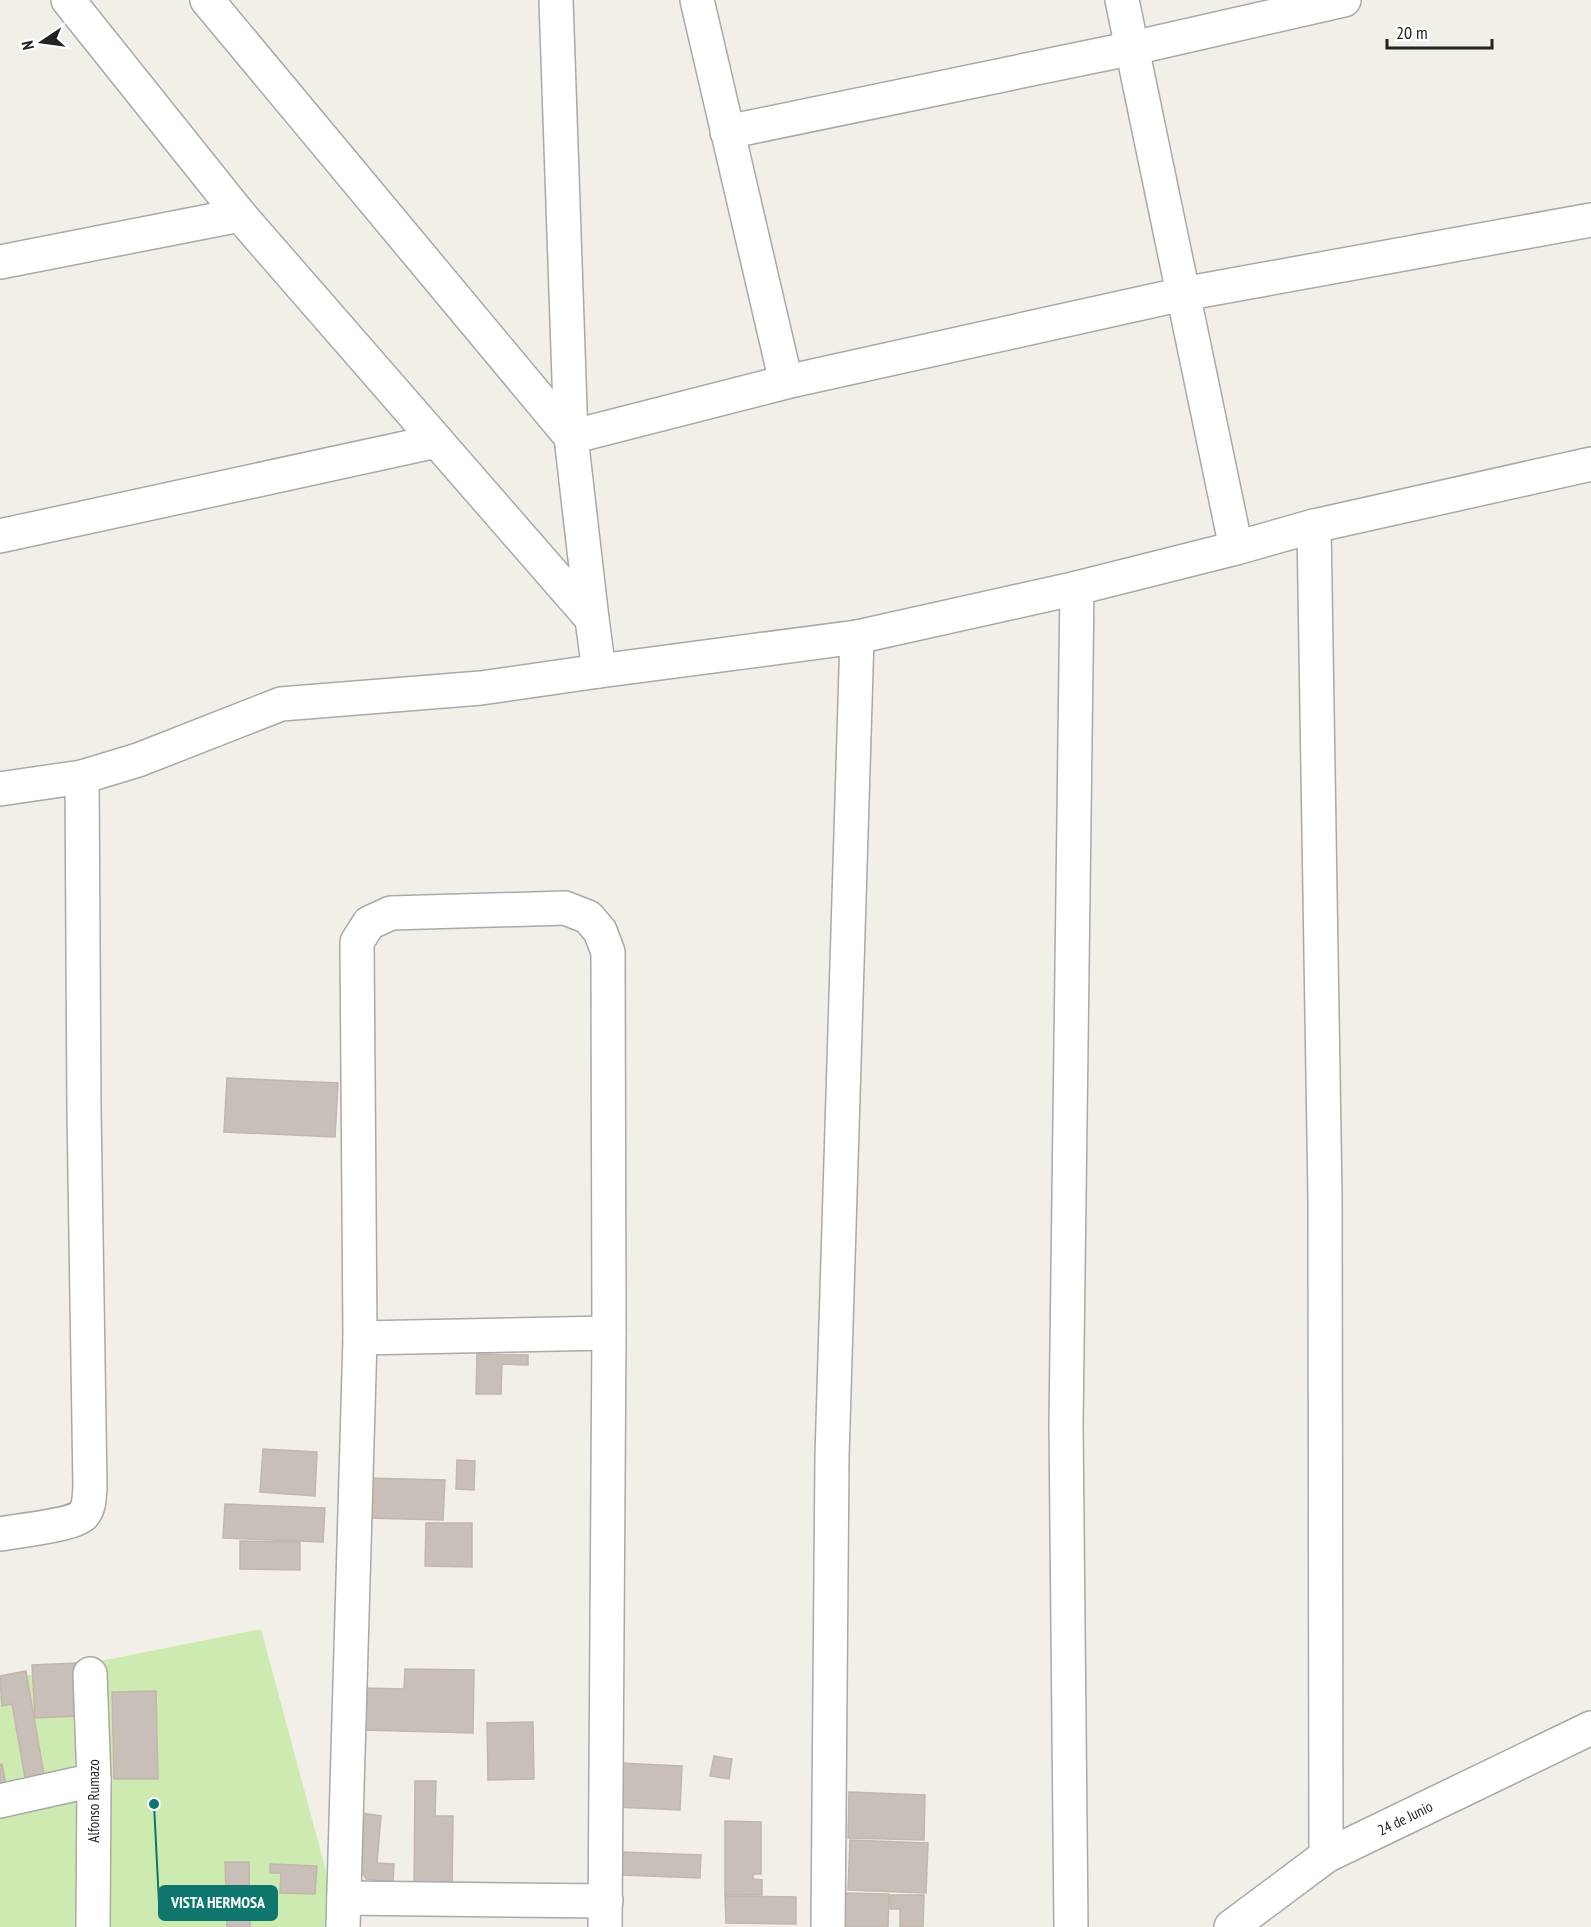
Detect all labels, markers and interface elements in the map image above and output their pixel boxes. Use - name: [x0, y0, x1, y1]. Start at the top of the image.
- north arrow: [12, 12, 72, 72]
- scale bar: [1387, 12, 1492, 50]
- text: 20 m: [1396, 21, 1428, 44]
- text: N: [17, 39, 38, 52]
- street label: Alfonso Rumazo: [84, 1759, 103, 1843]
- street label: 24 de Junio: [1374, 1797, 1436, 1839]
- callout: VISTA HERMOSA: [159, 1886, 277, 1920]
- text: VISTA HERMOSA: [170, 1892, 266, 1912]

